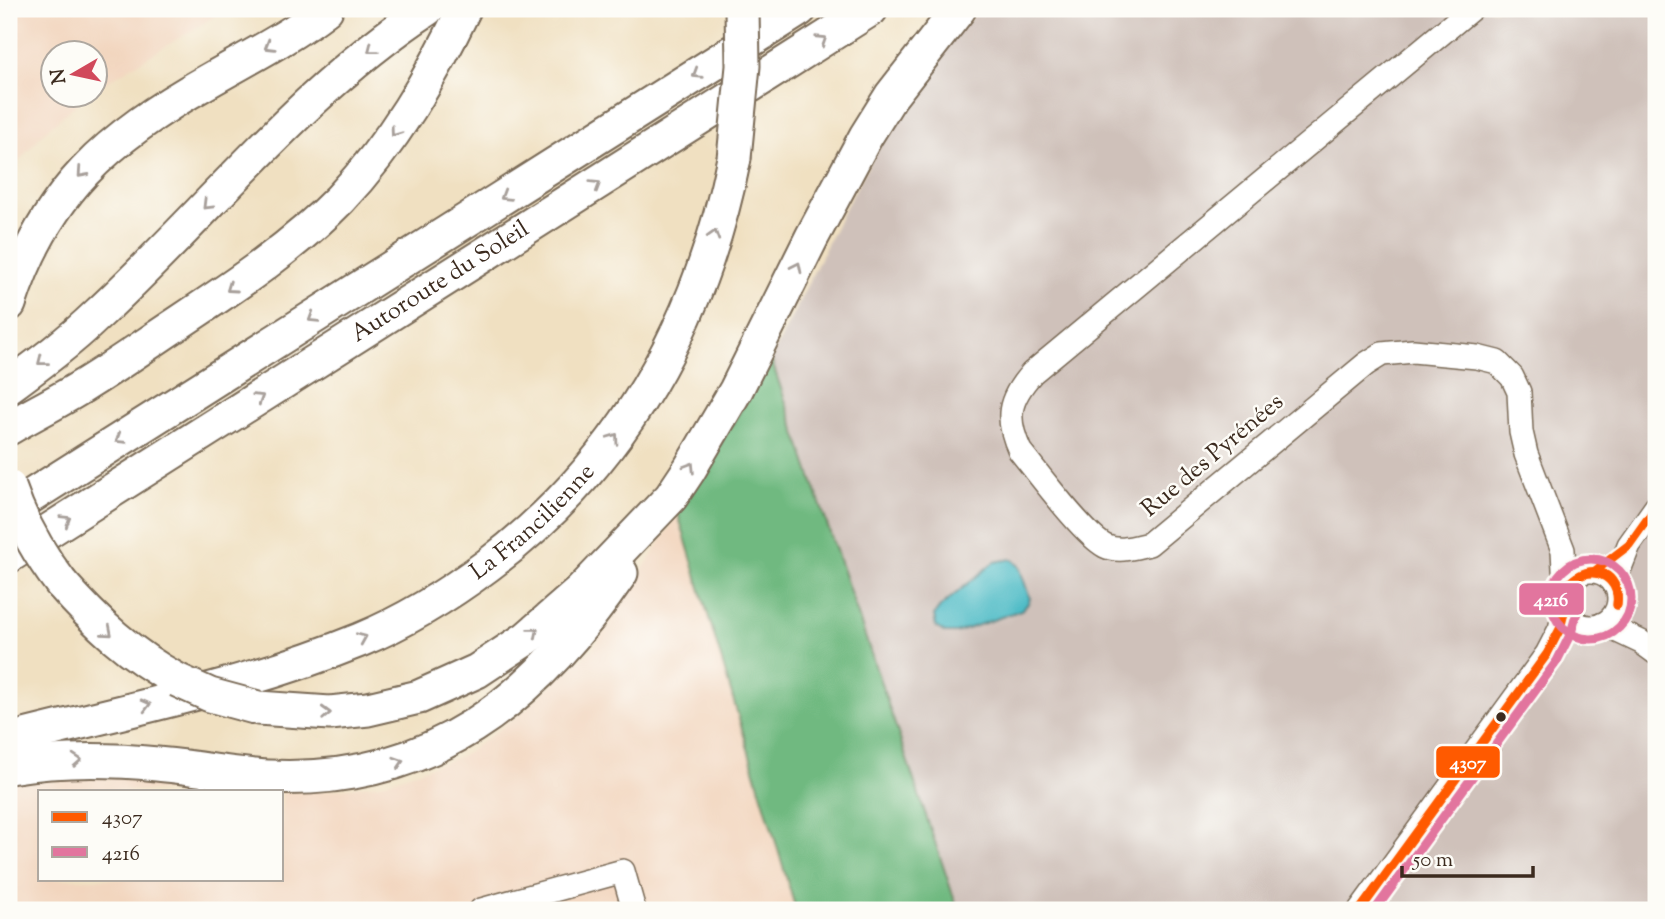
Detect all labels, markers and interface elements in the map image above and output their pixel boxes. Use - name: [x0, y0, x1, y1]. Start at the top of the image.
- one-way arrow: [814, 36, 827, 49]
- north arrow: [38, 38, 108, 108]
- one-way arrow: [264, 38, 277, 51]
- one-way arrow: [367, 40, 379, 53]
- one-way arrow: [691, 65, 704, 78]
- text: N: [45, 67, 74, 86]
- one-way arrow: [391, 124, 403, 137]
- one-way arrow: [78, 165, 90, 178]
- one-way arrow: [588, 180, 601, 193]
- one-way arrow: [499, 187, 512, 200]
- one-way arrow: [203, 197, 215, 209]
- street label: Autoroute du Soleil: [345, 213, 536, 352]
- one-way arrow: [706, 230, 721, 242]
- one-way arrow: [788, 262, 802, 274]
- one-way arrow: [226, 280, 239, 292]
- one-way arrow: [307, 309, 320, 322]
- one-way arrow: [37, 353, 49, 366]
- street label: Rue des Pyrénées: [1134, 386, 1292, 526]
- one-way arrow: [251, 394, 264, 407]
- one-way arrow: [115, 431, 128, 444]
- one-way arrow: [606, 433, 618, 446]
- street label: La Francilienne: [464, 457, 604, 589]
- one-way arrow: [681, 462, 694, 475]
- one-way arrow: [59, 515, 72, 528]
- line badge: 4216: [1518, 582, 1585, 616]
- text: 4216: [1533, 588, 1568, 615]
- one-way arrow: [100, 624, 113, 637]
- one-way arrow: [527, 628, 539, 641]
- one-way arrow: [356, 633, 368, 647]
- one-way arrow: [140, 699, 152, 713]
- one-way arrow: [321, 705, 332, 720]
- unlabelled marker: [1494, 710, 1508, 724]
- line badge: 4307: [1435, 745, 1501, 779]
- text: 4307: [1449, 751, 1487, 778]
- one-way arrow: [71, 753, 82, 768]
- one-way arrow: [393, 755, 405, 770]
- legend: [38, 790, 284, 880]
- text: 4307: [102, 804, 143, 834]
- scale bar: [1402, 835, 1534, 879]
- text: 4216: [102, 840, 140, 870]
- text: 50 m: [1412, 846, 1453, 876]

